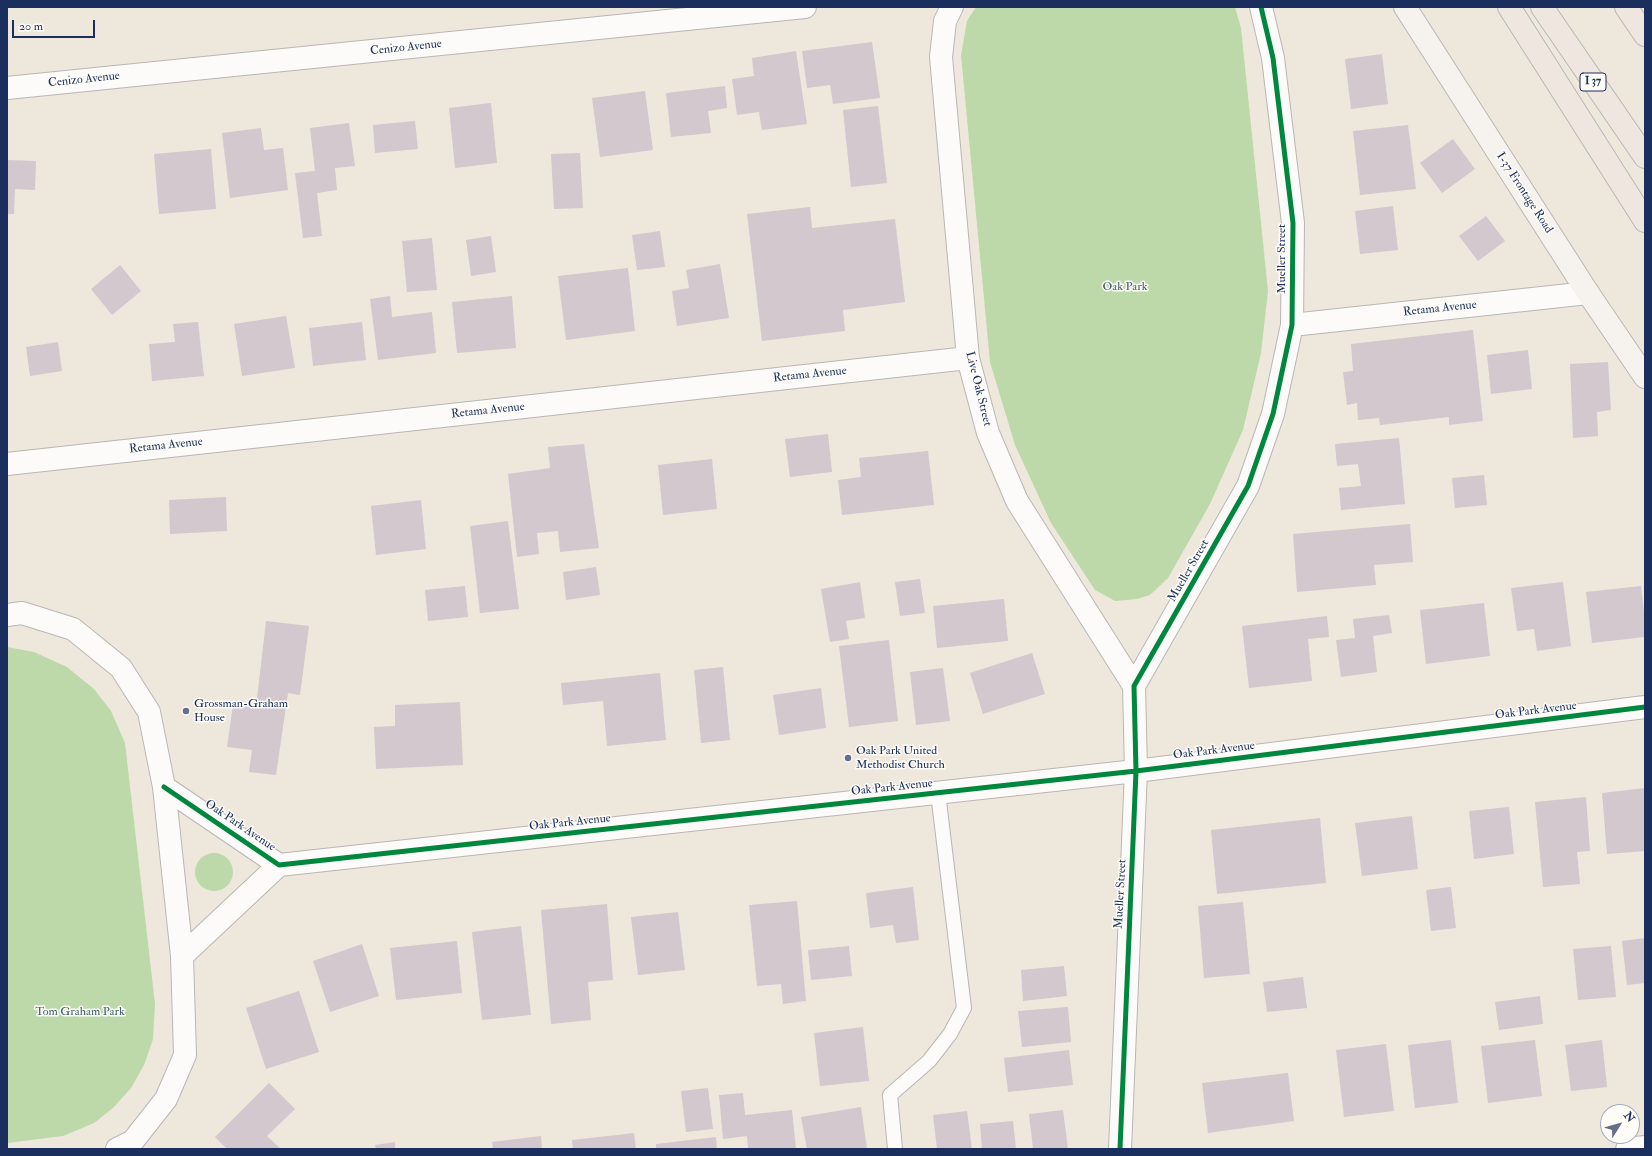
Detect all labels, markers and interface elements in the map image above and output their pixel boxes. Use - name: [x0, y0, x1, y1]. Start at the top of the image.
- scale bar: [14, 12, 97, 38]
- text: 20 m: [19, 19, 43, 34]
- street label: Cenizo Avenue: [369, 37, 443, 59]
- street label: Cenizo Avenue: [47, 69, 121, 91]
- road number: I 37: [1580, 73, 1606, 91]
- street label: I-37 Frontage Road: [1493, 150, 1555, 236]
- street label: Mueller Street: [1275, 224, 1289, 294]
- park label: Oak Park: [1103, 280, 1147, 294]
- street label: Retama Avenue: [1403, 298, 1477, 320]
- street label: Live Oak Street: [962, 350, 994, 428]
- street label: Retama Avenue: [773, 364, 847, 386]
- street label: Retama Avenue: [451, 400, 525, 422]
- street label: Retama Avenue: [129, 435, 203, 457]
- street label: Mueller Street: [1165, 537, 1213, 605]
- place label: Grossman-Graham House: [194, 697, 288, 725]
- street label: Oak Park Avenue: [1494, 699, 1578, 723]
- marker: Grossman-Graham House: [181, 706, 191, 716]
- street label: Oak Park Avenue: [1172, 739, 1256, 763]
- place label: Oak Park United Methodist Church: [856, 744, 945, 772]
- marker: Oak Park United Methodist Church: [843, 753, 853, 763]
- street label: Oak Park Avenue: [850, 777, 934, 799]
- street label: Oak Park Avenue: [202, 797, 278, 855]
- street label: Oak Park Avenue: [528, 812, 612, 834]
- street label: Mueller Street: [1112, 859, 1130, 929]
- park label: Tom Graham Park: [35, 1005, 125, 1019]
- north arrow: [1600, 1104, 1640, 1144]
- text: N: [1621, 1109, 1637, 1125]

